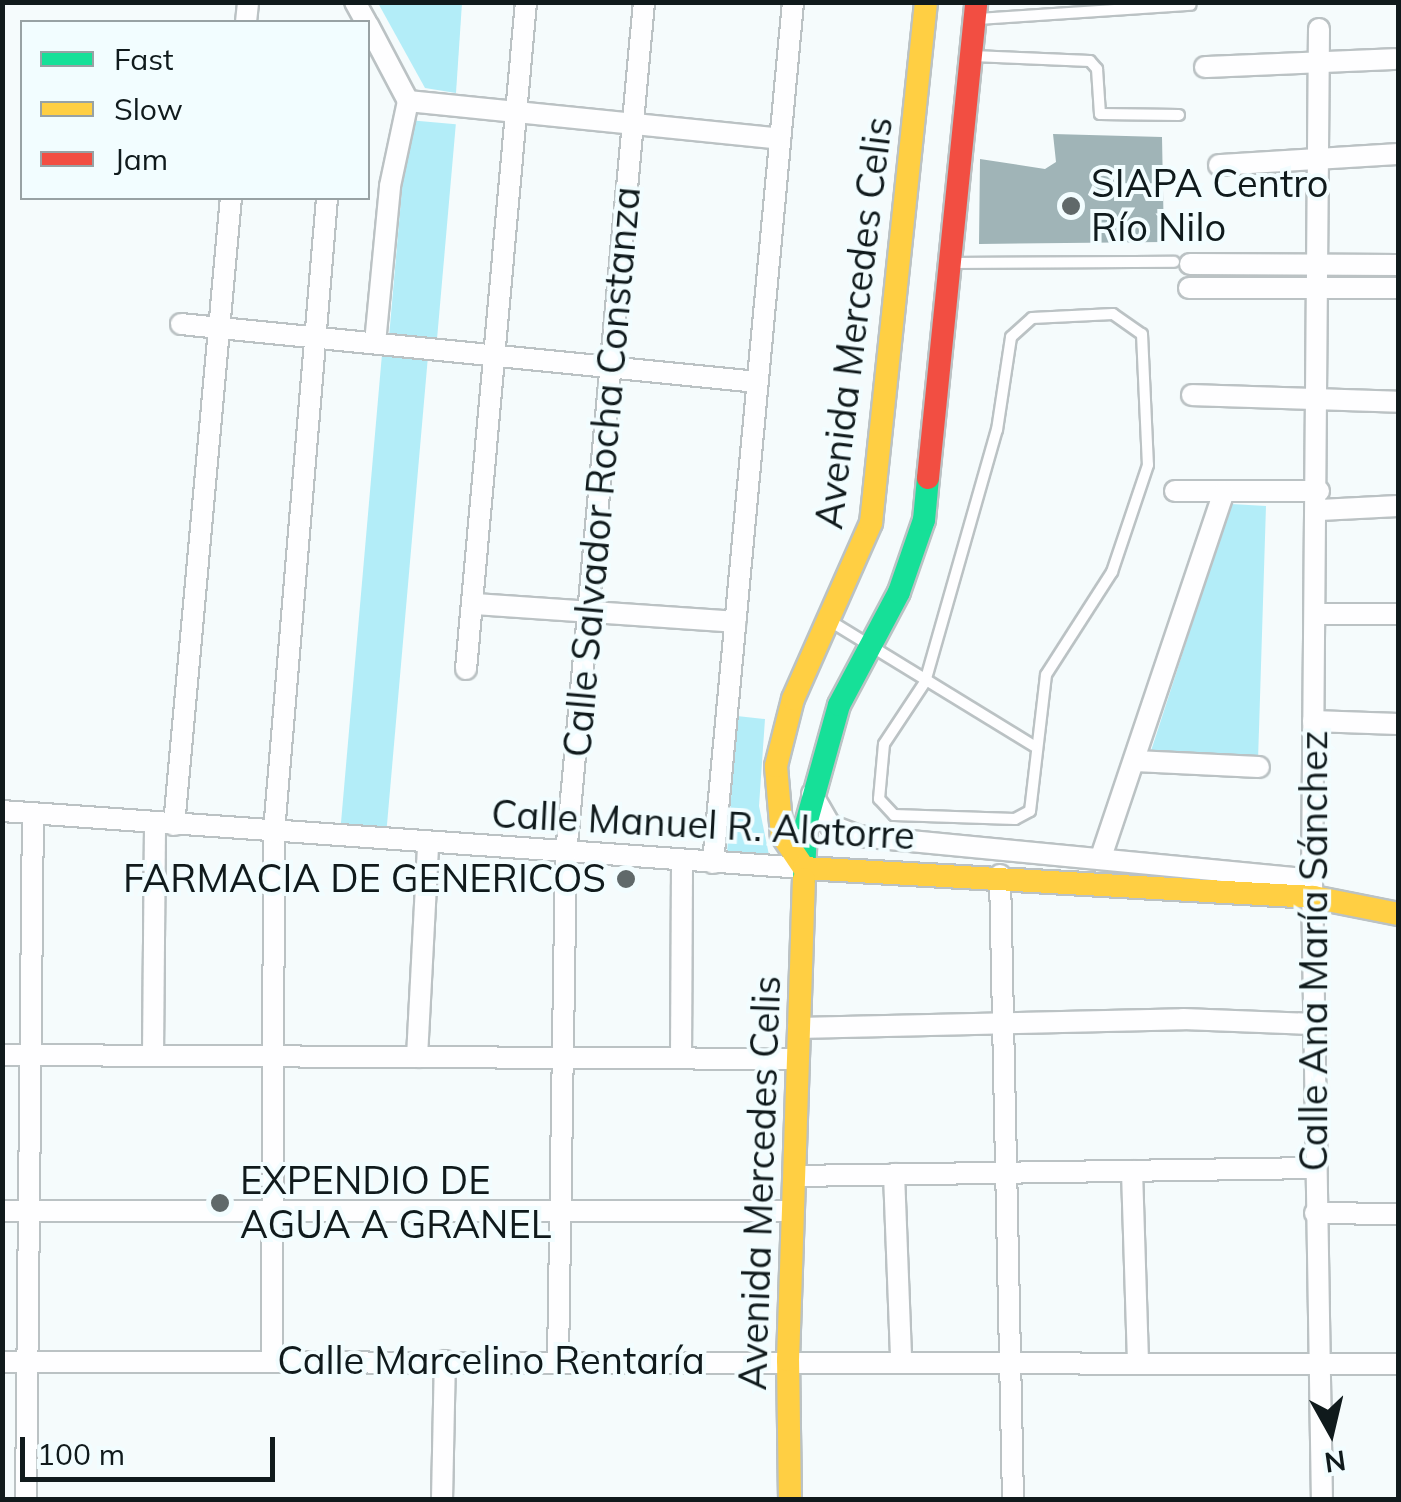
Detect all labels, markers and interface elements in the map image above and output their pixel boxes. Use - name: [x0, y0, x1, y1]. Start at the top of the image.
- legend: [20, 20, 370, 200]
- text: Fast: [114, 40, 174, 78]
- text: Slow: [114, 90, 183, 128]
- street label: Avenida Mercedes Celis: [806, 114, 902, 532]
- text: Jam: [114, 140, 168, 178]
- place label: SIAPA Centro Río Nilo: [1091, 161, 1328, 250]
- street label: Calle Salvador Rocha Constanza: [554, 185, 650, 759]
- marker: SIAPA Centro Río Nilo: [1060, 195, 1082, 217]
- street label: Calle Ana María Sánchez: [1291, 731, 1337, 1171]
- street label: Calle Manuel R. Alatorre: [490, 791, 916, 859]
- place label: FARMACIA DE GENERICOS: [123, 856, 606, 902]
- marker: FARMACIA DE GENERICOS: [615, 868, 637, 890]
- street label: Avenida Mercedes Celis: [730, 975, 790, 1391]
- place label: EXPENDIO DE AGUA A GRANEL: [240, 1158, 551, 1248]
- marker: EXPENDIO DE AGUA A GRANEL: [209, 1192, 231, 1214]
- street label: Calle Marcelino Rentaría: [277, 1338, 705, 1384]
- north arrow: [1281, 1382, 1381, 1482]
- scale bar: [25, 1417, 280, 1479]
- text: 100 m: [37, 1435, 125, 1473]
- text: N: [1322, 1443, 1348, 1481]

